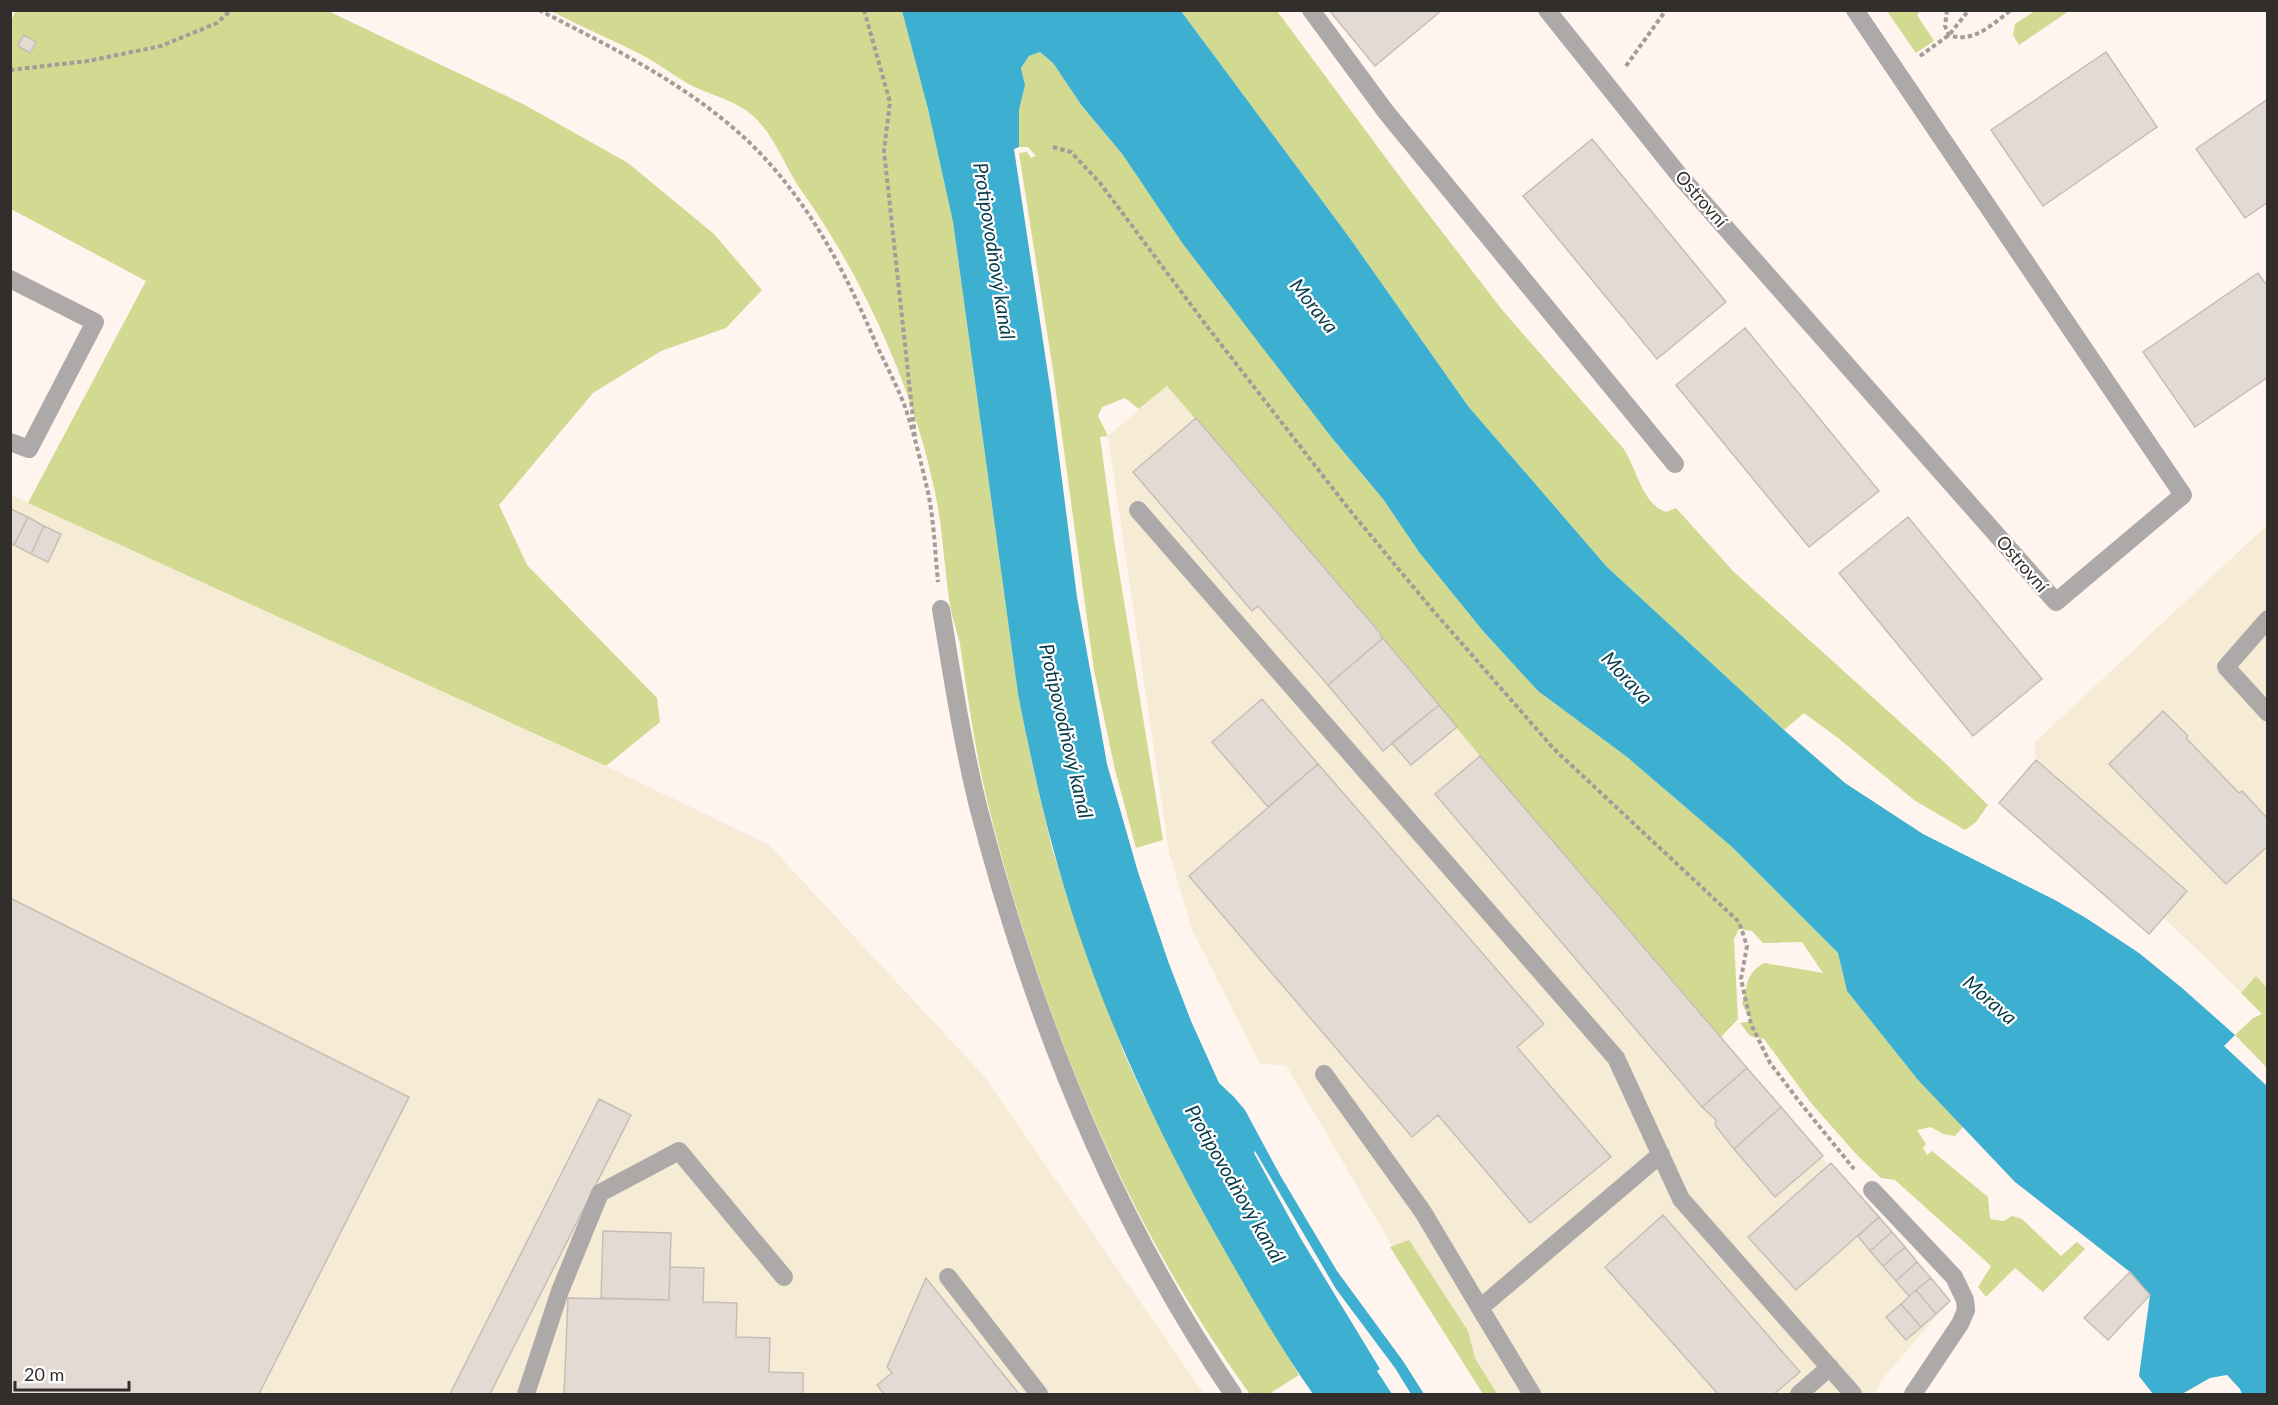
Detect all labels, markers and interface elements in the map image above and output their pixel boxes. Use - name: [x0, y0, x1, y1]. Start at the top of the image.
- water label: Protipovodňový kanál: [969, 161, 1021, 342]
- street label: Ostrovní: [1671, 165, 1733, 232]
- water label: Morava: [1286, 273, 1344, 338]
- street label: Ostrovní: [1992, 530, 2054, 597]
- water label: Protipovodňový kanál: [1035, 641, 1099, 821]
- water label: Morava: [1597, 646, 1658, 709]
- water label: Morava: [1959, 969, 2022, 1029]
- water label: Protipovodňový kanál: [1181, 1100, 1291, 1267]
- scale bar: [15, 1354, 129, 1392]
- text: 20 m: [24, 1363, 64, 1385]

